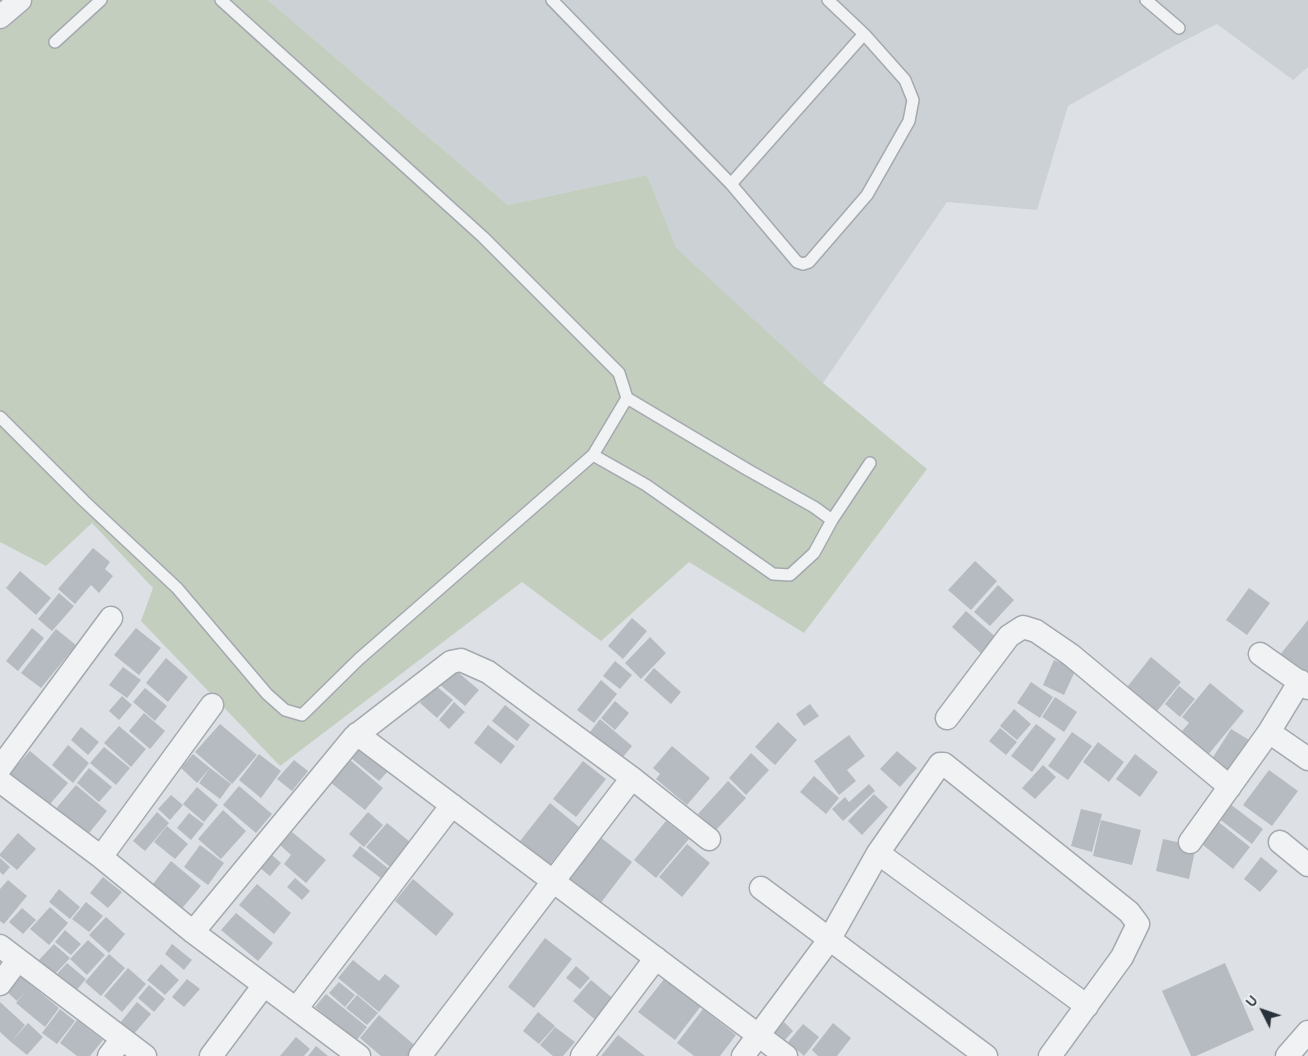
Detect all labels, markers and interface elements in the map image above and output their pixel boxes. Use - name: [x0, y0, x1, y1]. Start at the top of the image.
- north arrow: [1238, 986, 1288, 1036]
- text: U: [1242, 992, 1262, 1011]

